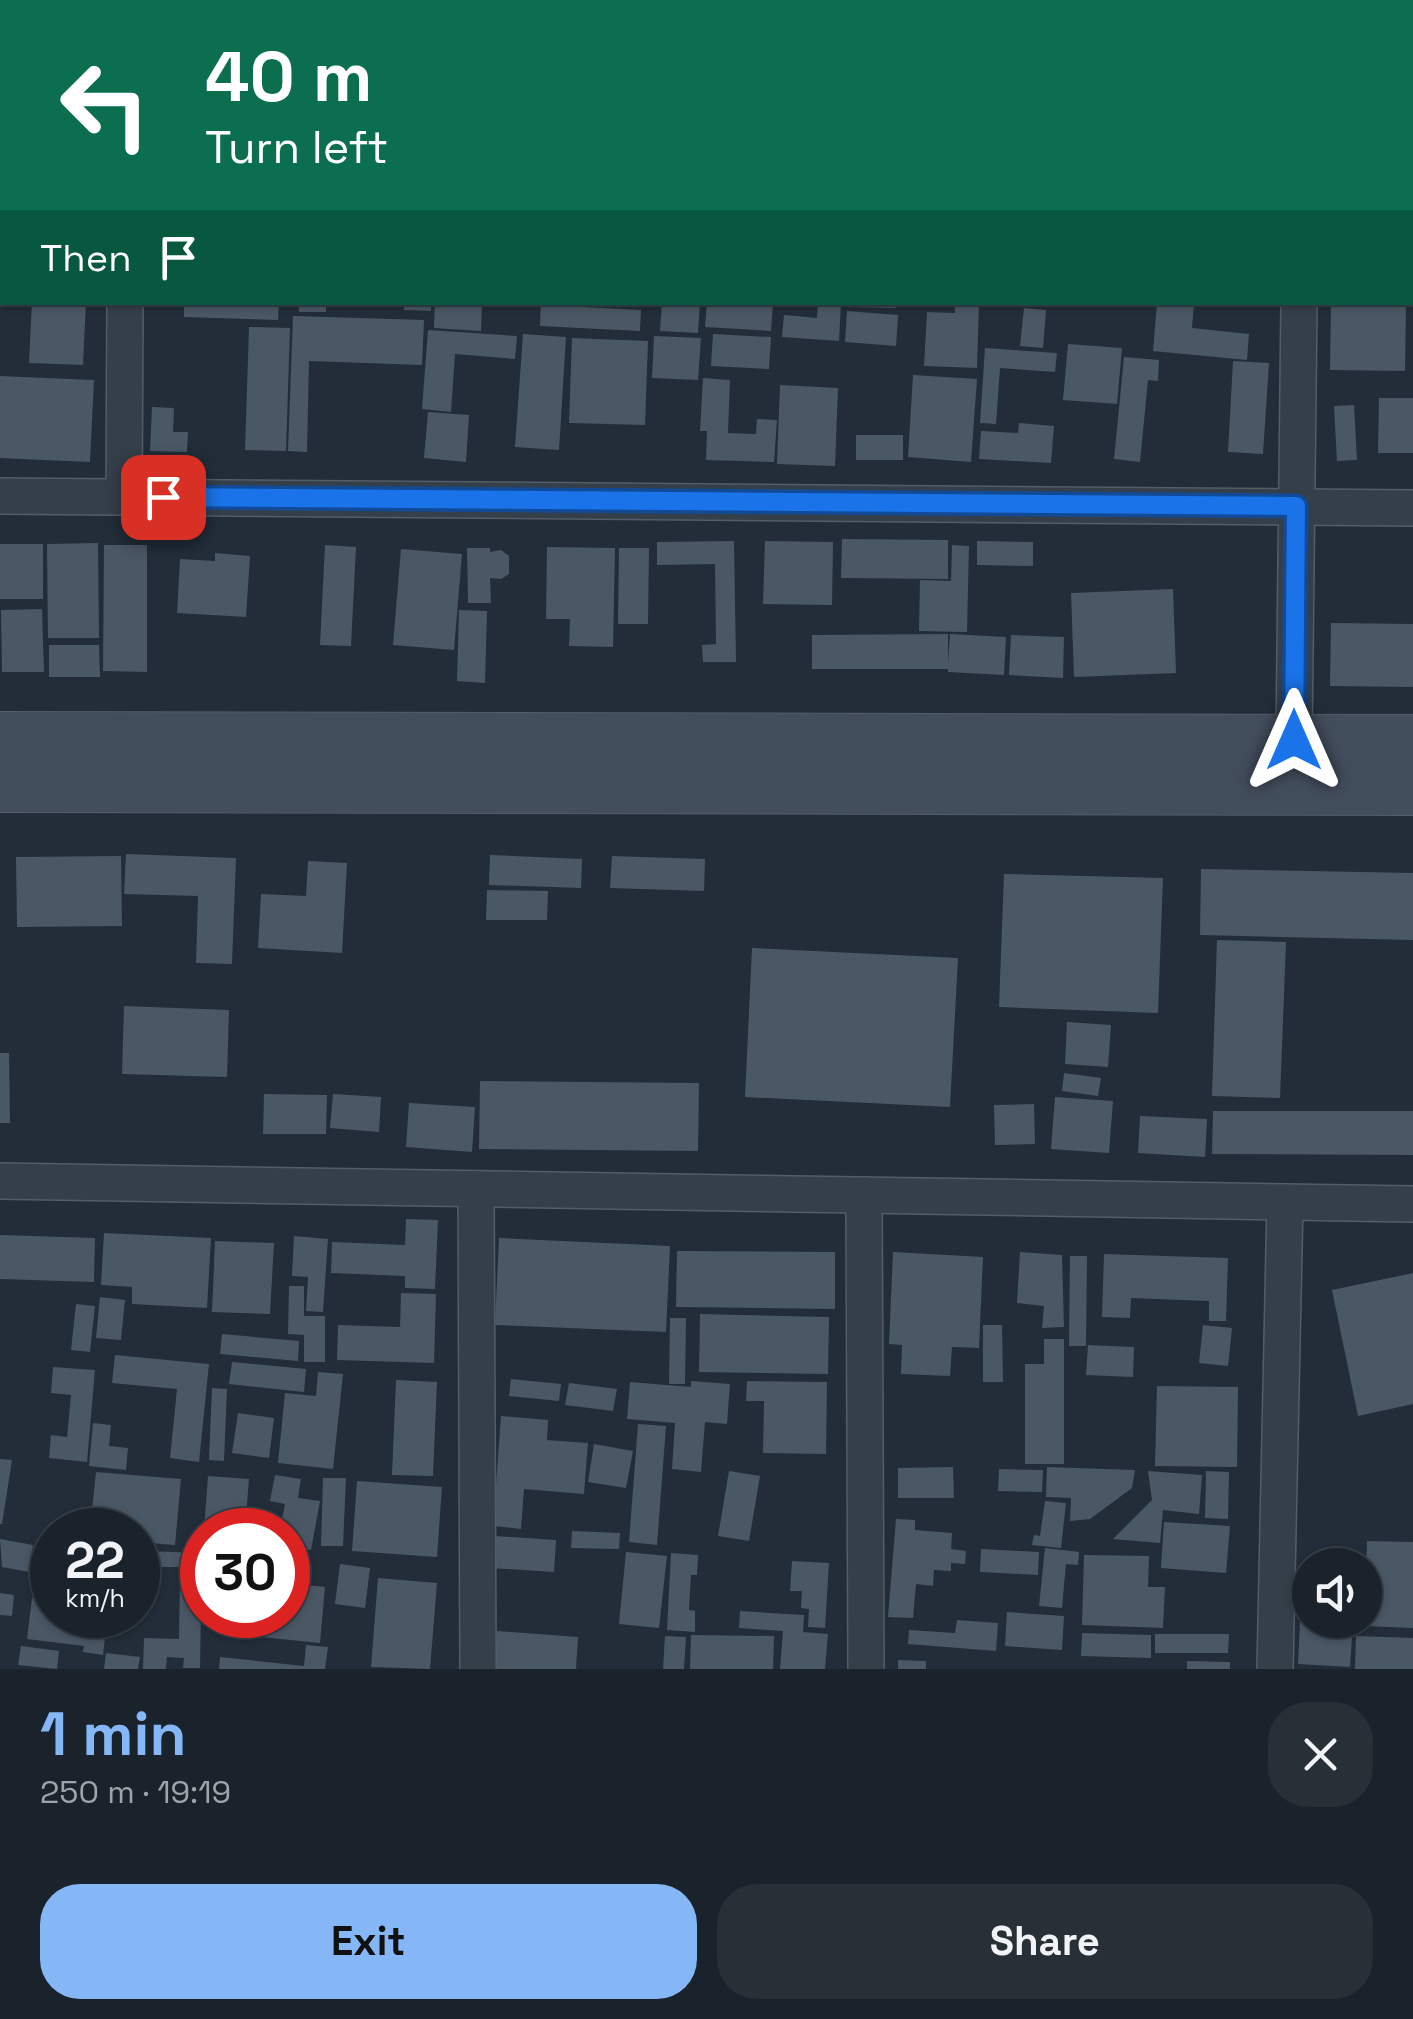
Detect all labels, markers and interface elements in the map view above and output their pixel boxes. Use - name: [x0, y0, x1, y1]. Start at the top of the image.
- text: 40 m: [205, 32, 372, 121]
- icon: left: [40, 40, 170, 170]
- text: Turn left: [205, 119, 388, 176]
- icon: arrive: [151, 230, 206, 285]
- text: Then: [40, 234, 131, 282]
- pin: [121, 455, 206, 540]
- icon: arrive: [136, 470, 191, 525]
- position arrow: [1242, 688, 1346, 792]
- speed limit sign: 30: [180, 1508, 310, 1638]
- text: 22: [65, 1529, 125, 1593]
- map controls: [1292, 1548, 1382, 1638]
- button: sound: [1292, 1548, 1382, 1638]
- text: km/h: [65, 1582, 125, 1614]
- text: 1 min: [40, 1696, 187, 1773]
- button: close: [1268, 1702, 1373, 1807]
- text: 250 m · 19:19: [40, 1772, 231, 1812]
- button: Exit: [40, 1884, 697, 1999]
- button: Share: [717, 1884, 1373, 1999]

